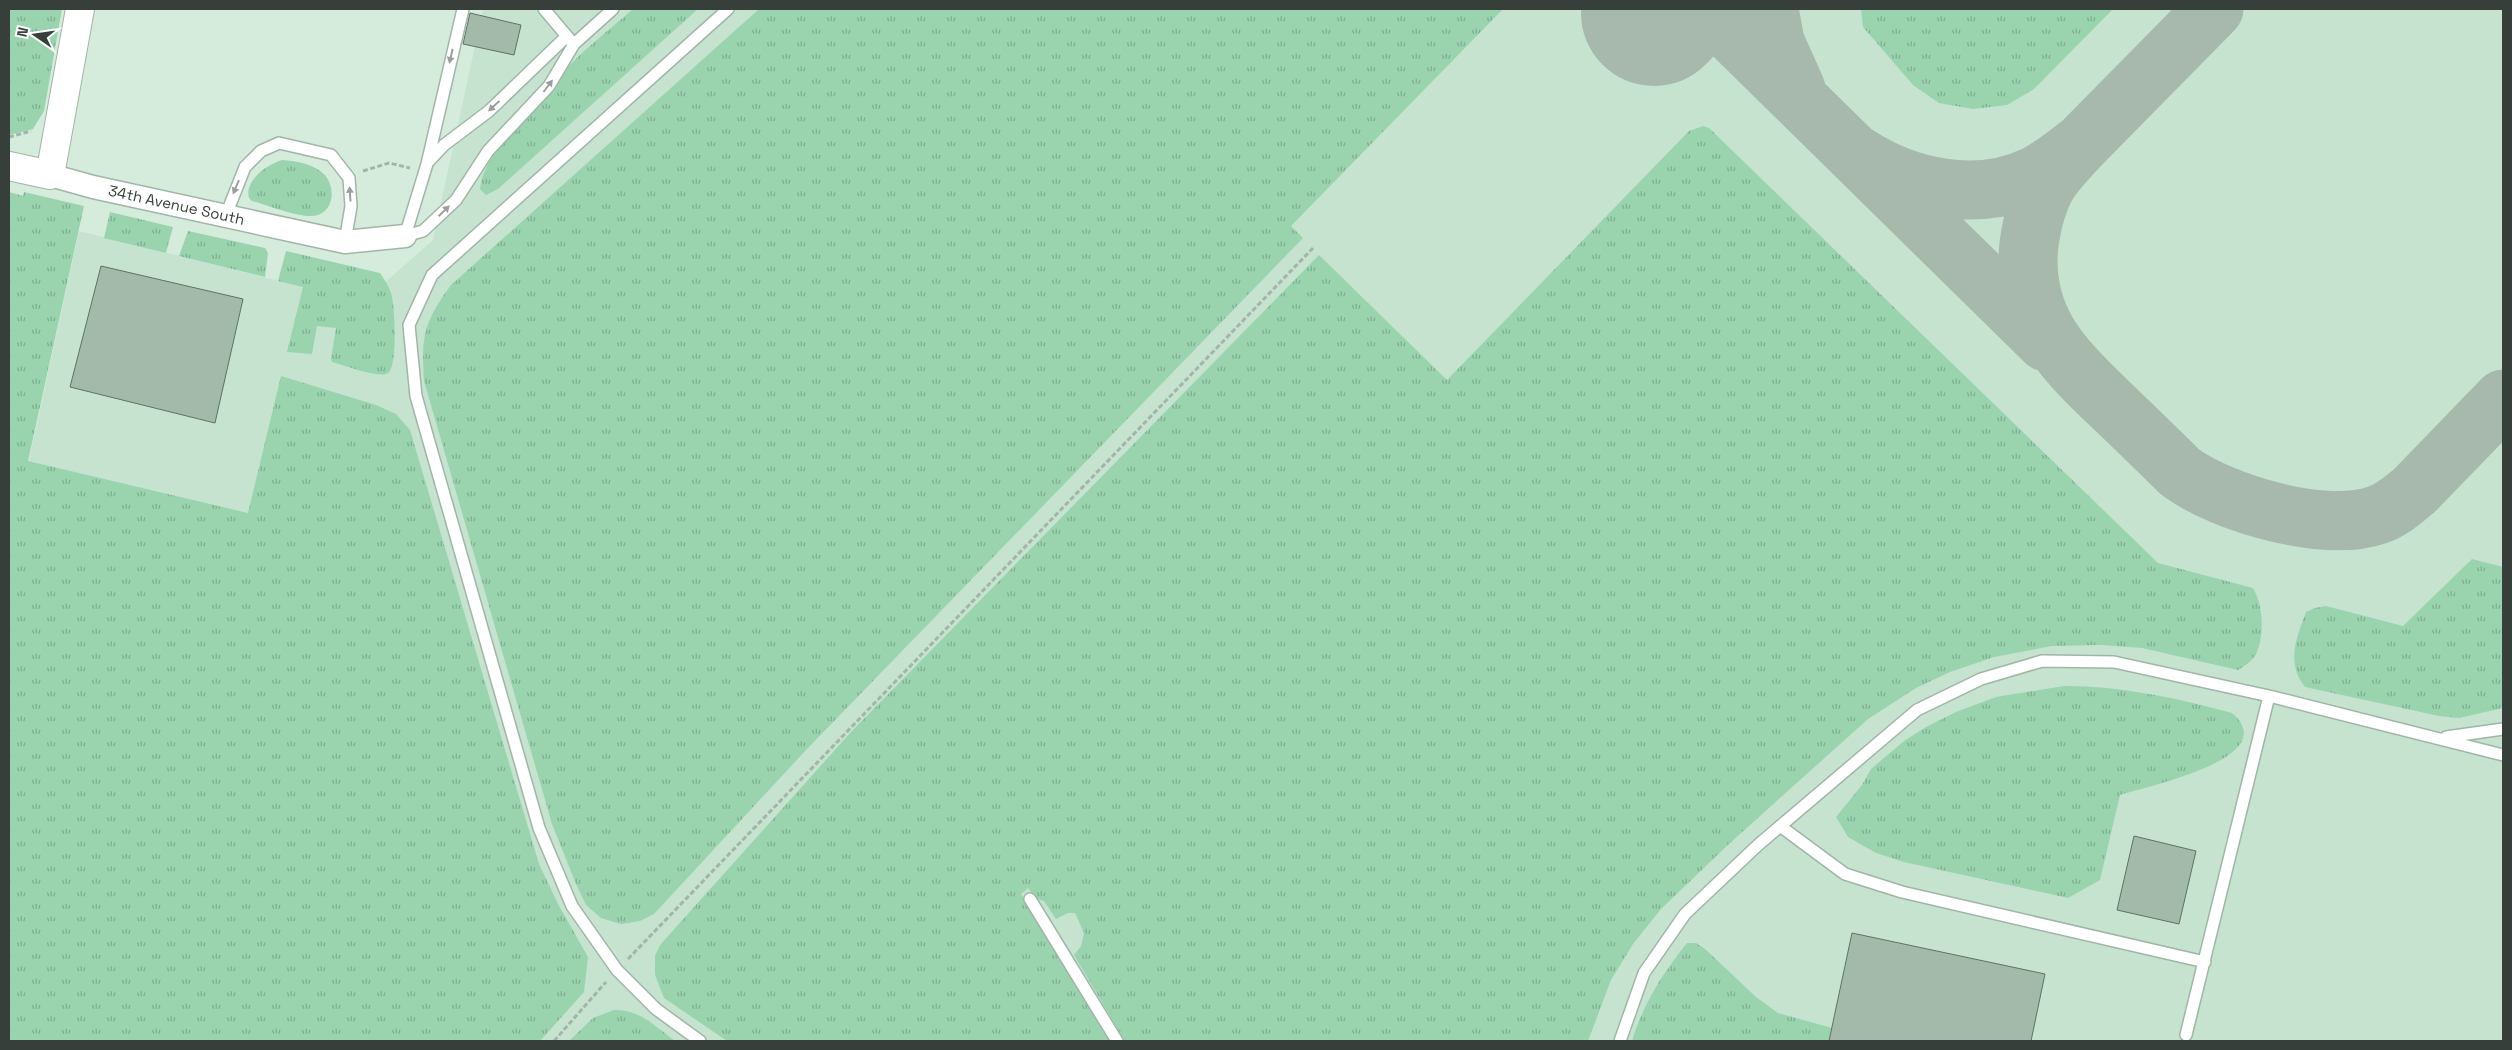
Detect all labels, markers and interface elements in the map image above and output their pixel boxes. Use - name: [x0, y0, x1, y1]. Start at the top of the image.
- north arrow: [10, 10, 60, 60]
- text: N: [13, 25, 32, 39]
- one-way arrow: [447, 48, 455, 64]
- one-way arrow: [542, 80, 553, 93]
- one-way arrow: [489, 100, 501, 112]
- one-way arrow: [232, 179, 240, 194]
- street label: 34th Avenue South: [107, 181, 246, 229]
- one-way arrow: [346, 185, 354, 201]
- one-way arrow: [438, 205, 450, 217]

